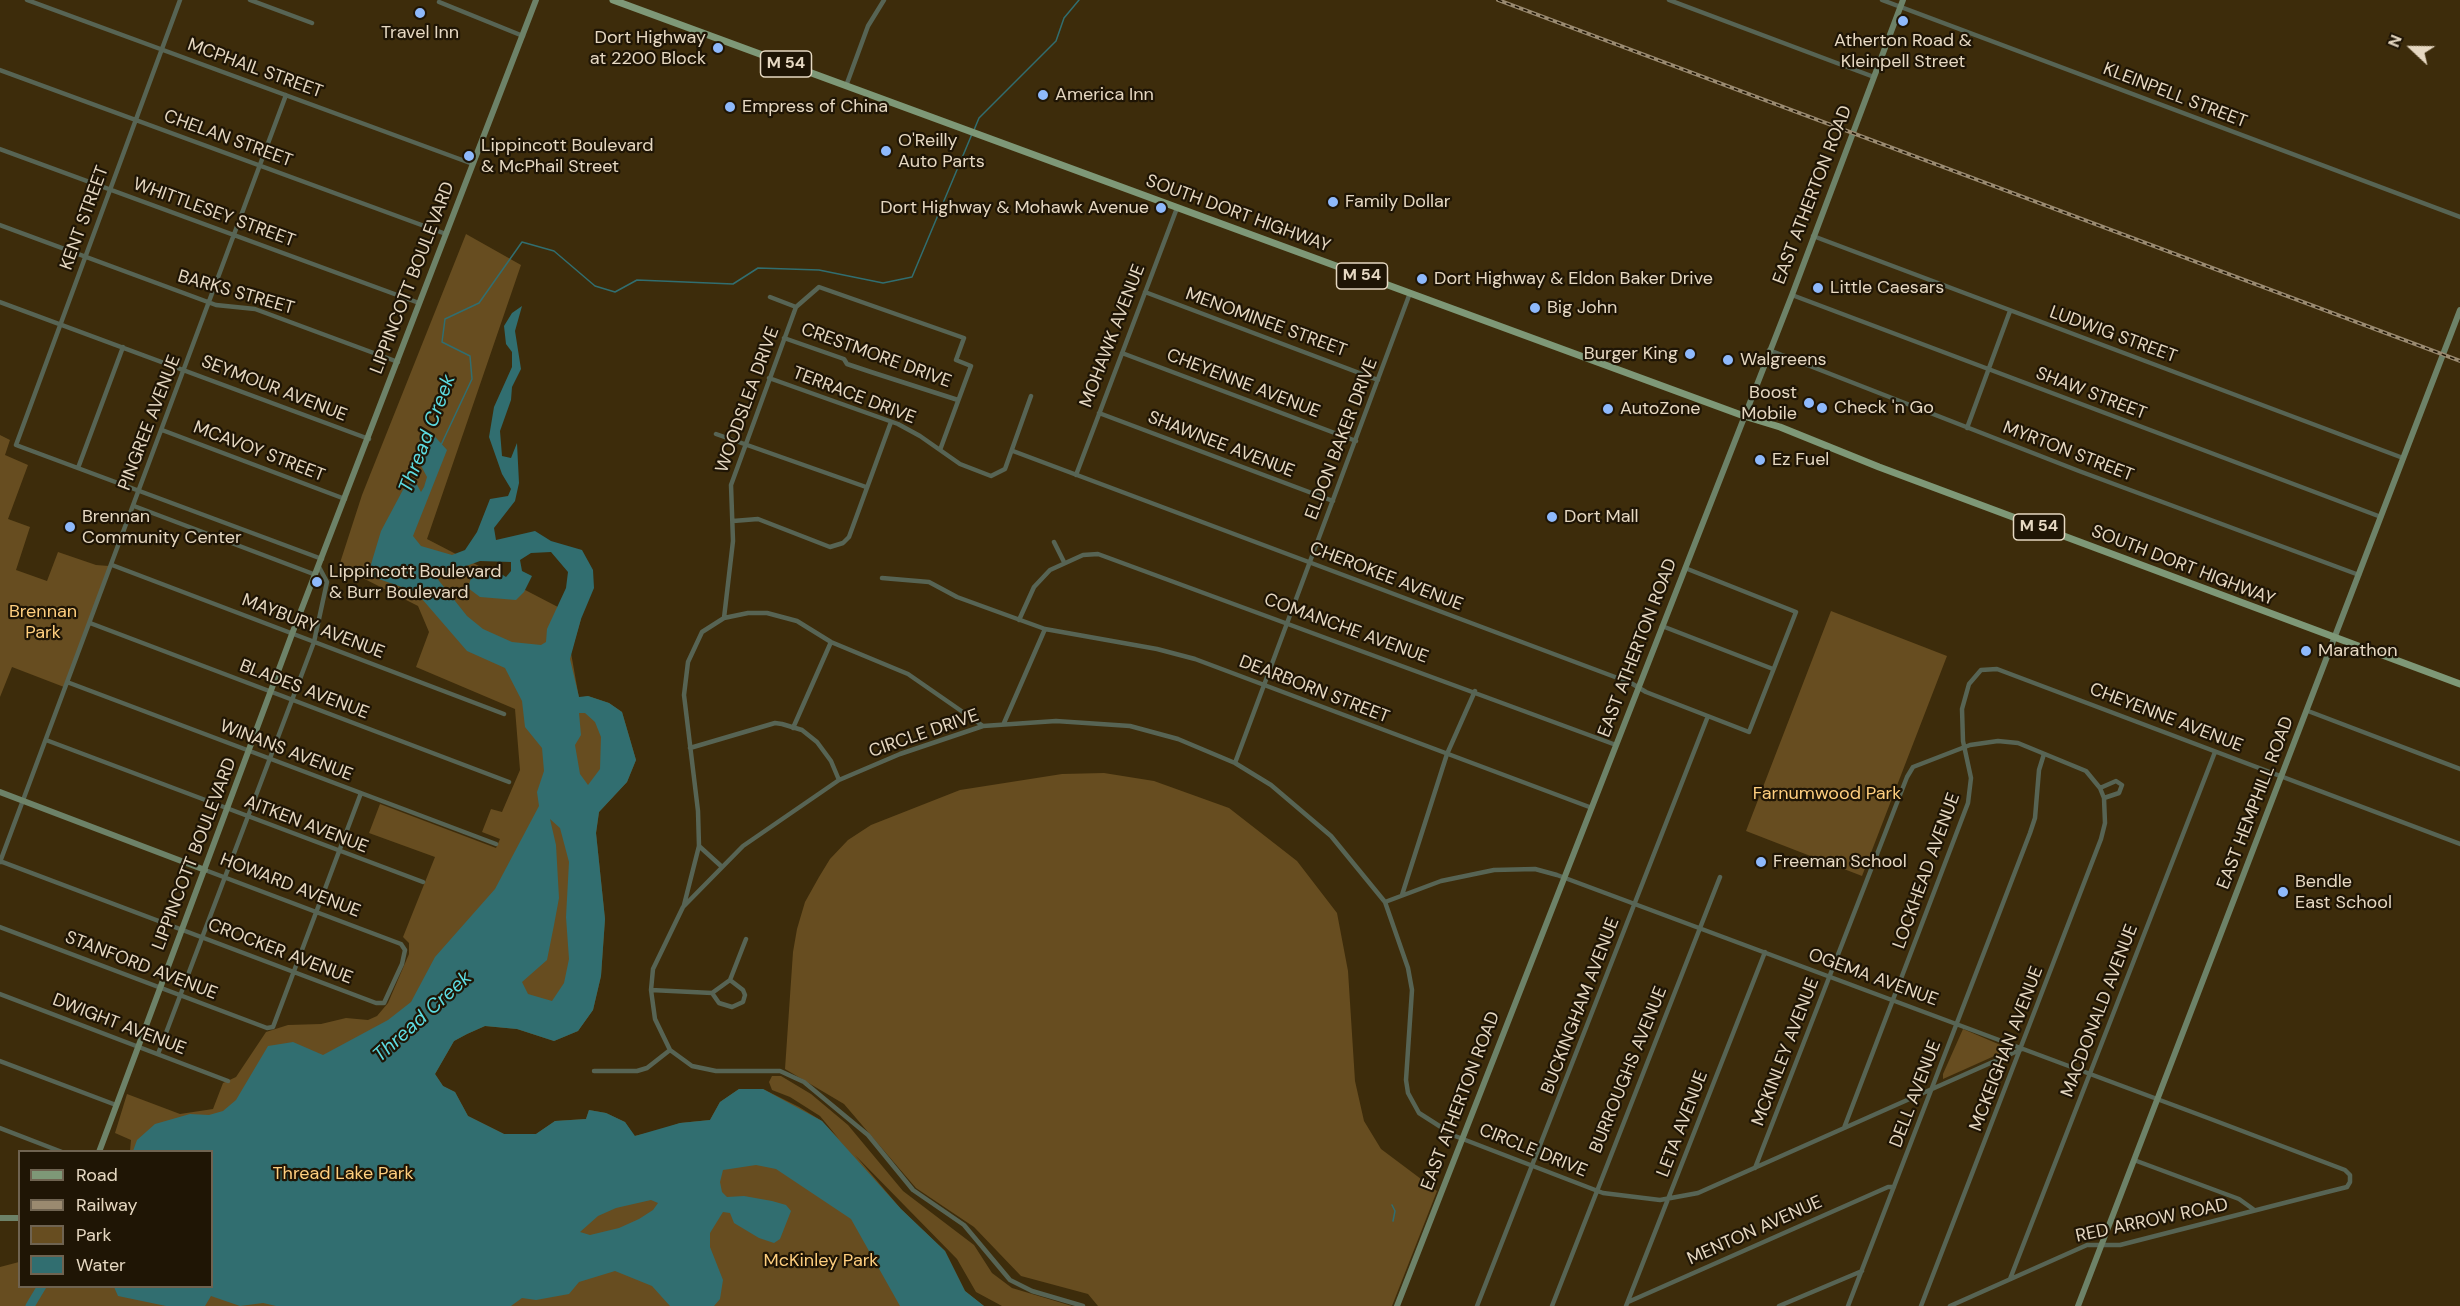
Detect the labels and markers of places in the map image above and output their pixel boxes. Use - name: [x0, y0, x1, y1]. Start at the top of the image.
- marker: Travel Inn: [413, 6, 427, 20]
- marker: Atherton Road & Kleinpell Street: [1896, 14, 1910, 28]
- place label: Travel Inn: [381, 22, 459, 44]
- place label: Dort Highway at 2200 Block: [590, 27, 706, 70]
- place label: Atherton Road & Kleinpell Street: [1834, 30, 1972, 72]
- marker: Dort Highway at 2200 Block: [711, 41, 725, 55]
- place label: America Inn: [1055, 84, 1154, 106]
- marker: America Inn: [1036, 88, 1050, 102]
- place label: Empress of China: [742, 96, 888, 118]
- marker: Empress of China: [723, 100, 737, 114]
- place label: O'Reilly Auto Parts: [898, 130, 985, 172]
- place label: Lippincott Boulevard & McPhail Street: [481, 135, 654, 178]
- marker: O'Reilly Auto Parts: [879, 144, 893, 158]
- marker: Lippincott Boulevard & McPhail Street: [462, 149, 476, 163]
- place label: Family Dollar: [1345, 191, 1451, 213]
- marker: Family Dollar: [1326, 195, 1340, 209]
- place label: Dort Highway & Mohawk Avenue: [880, 197, 1149, 219]
- marker: Dort Highway & Mohawk Avenue: [1154, 201, 1168, 215]
- place label: Dort Highway & Eldon Baker Drive: [1434, 268, 1713, 290]
- marker: Dort Highway & Eldon Baker Drive: [1415, 272, 1429, 286]
- place label: Little Caesars: [1830, 277, 1944, 299]
- marker: Little Caesars: [1811, 281, 1825, 295]
- place label: Big John: [1547, 297, 1617, 319]
- marker: Big John: [1528, 301, 1542, 315]
- place label: Burger King: [1584, 343, 1678, 365]
- marker: Burger King: [1683, 347, 1697, 361]
- place label: Walgreens: [1740, 349, 1827, 371]
- marker: Walgreens: [1721, 353, 1735, 367]
- place label: Boost Mobile: [1741, 382, 1797, 424]
- marker: Boost Mobile: [1802, 396, 1816, 410]
- place label: Check 'n Go: [1834, 397, 1934, 419]
- place label: AutoZone: [1620, 398, 1701, 420]
- marker: Check 'n Go: [1815, 401, 1829, 415]
- marker: AutoZone: [1601, 402, 1615, 416]
- place label: Ez Fuel: [1772, 449, 1829, 471]
- marker: Ez Fuel: [1753, 453, 1767, 467]
- place label: Brennan Community Center: [82, 506, 242, 548]
- place label: Dort Mall: [1564, 506, 1639, 528]
- marker: Dort Mall: [1545, 510, 1559, 524]
- marker: Brennan Community Center: [63, 520, 77, 534]
- place label: Lippincott Boulevard & Burr Boulevard: [329, 561, 502, 604]
- marker: Lippincott Boulevard & Burr Boulevard: [310, 575, 324, 589]
- place label: Marathon: [2318, 640, 2398, 662]
- marker: Marathon: [2299, 644, 2313, 658]
- place label: Freeman School: [1773, 851, 1907, 873]
- marker: Freeman School: [1754, 855, 1768, 869]
- place label: Bendle East School: [2295, 871, 2392, 914]
- marker: Bendle East School: [2276, 885, 2290, 899]

